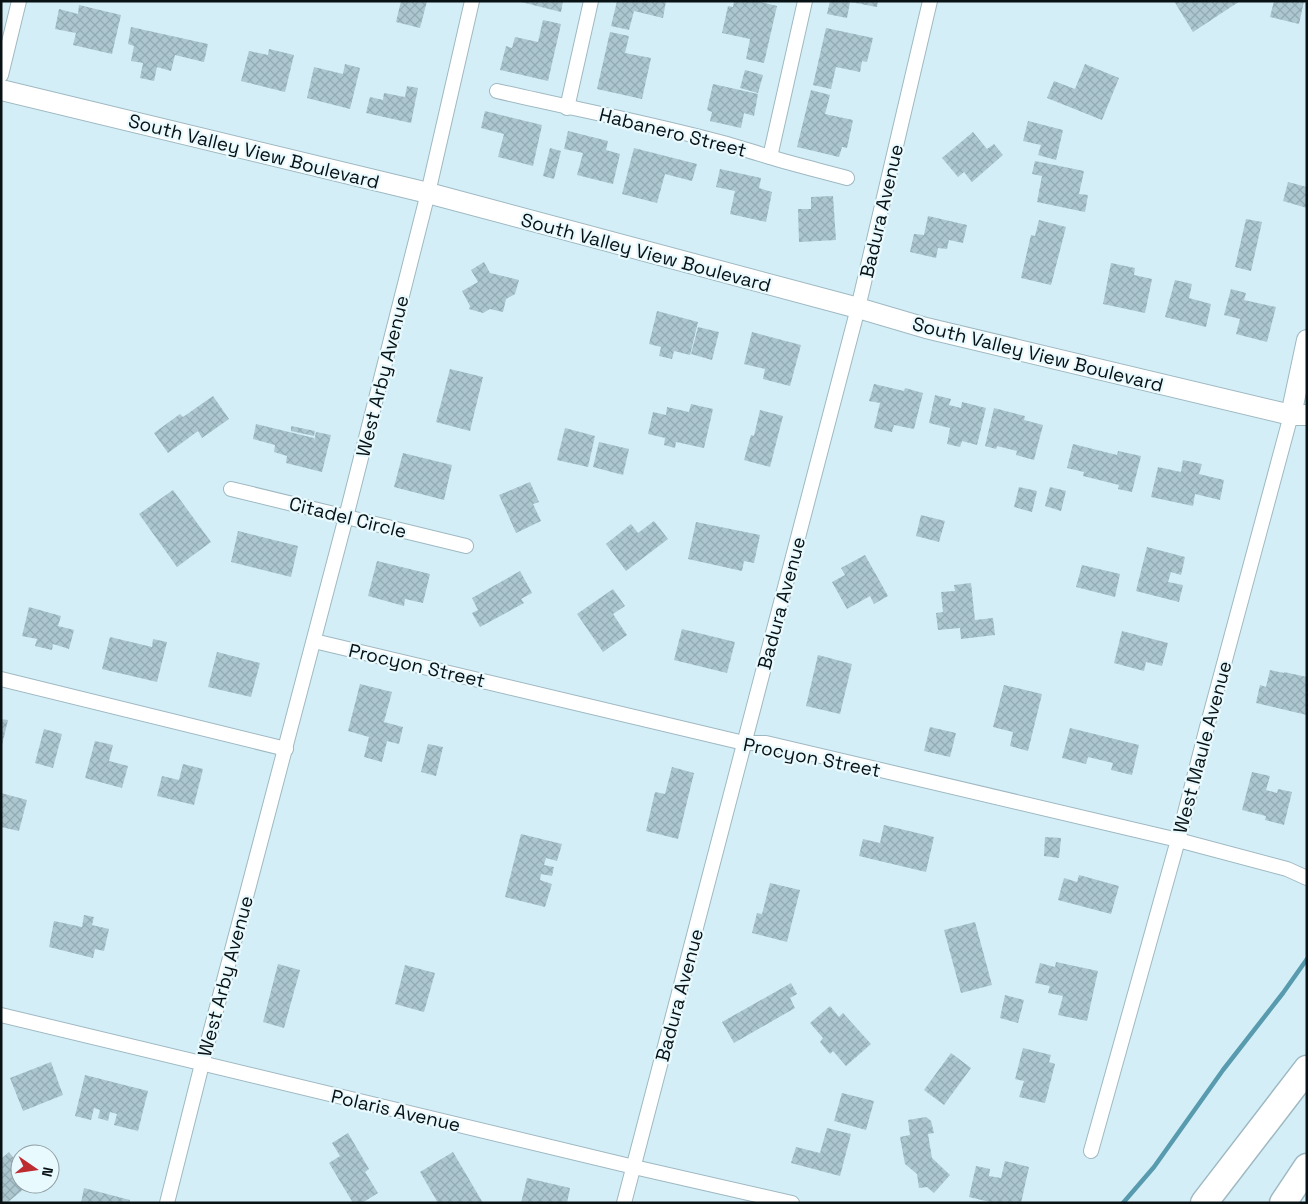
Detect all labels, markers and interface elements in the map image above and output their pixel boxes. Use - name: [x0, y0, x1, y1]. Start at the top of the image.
- street label: Habanero Street: [597, 102, 749, 163]
- street label: South Valley View Boulevard: [126, 108, 382, 195]
- street label: Badura Avenue: [854, 142, 909, 280]
- street label: South Valley View Boulevard: [518, 207, 774, 298]
- street label: West Arby Avenue: [350, 293, 415, 459]
- street label: South Valley View Boulevard: [910, 311, 1166, 398]
- street label: Citadel Circle: [287, 491, 409, 544]
- street label: Badura Avenue: [752, 534, 811, 672]
- street label: Procyon Street: [346, 638, 488, 693]
- street label: West Maule Avenue: [1167, 658, 1238, 836]
- street label: Procyon Street: [741, 732, 883, 783]
- street label: West Arby Avenue: [192, 893, 259, 1059]
- street label: Badura Avenue: [650, 926, 709, 1064]
- street label: Polaris Avenue: [329, 1083, 463, 1138]
- north arrow: [10, 1144, 60, 1194]
- text: N: [38, 1165, 57, 1179]

